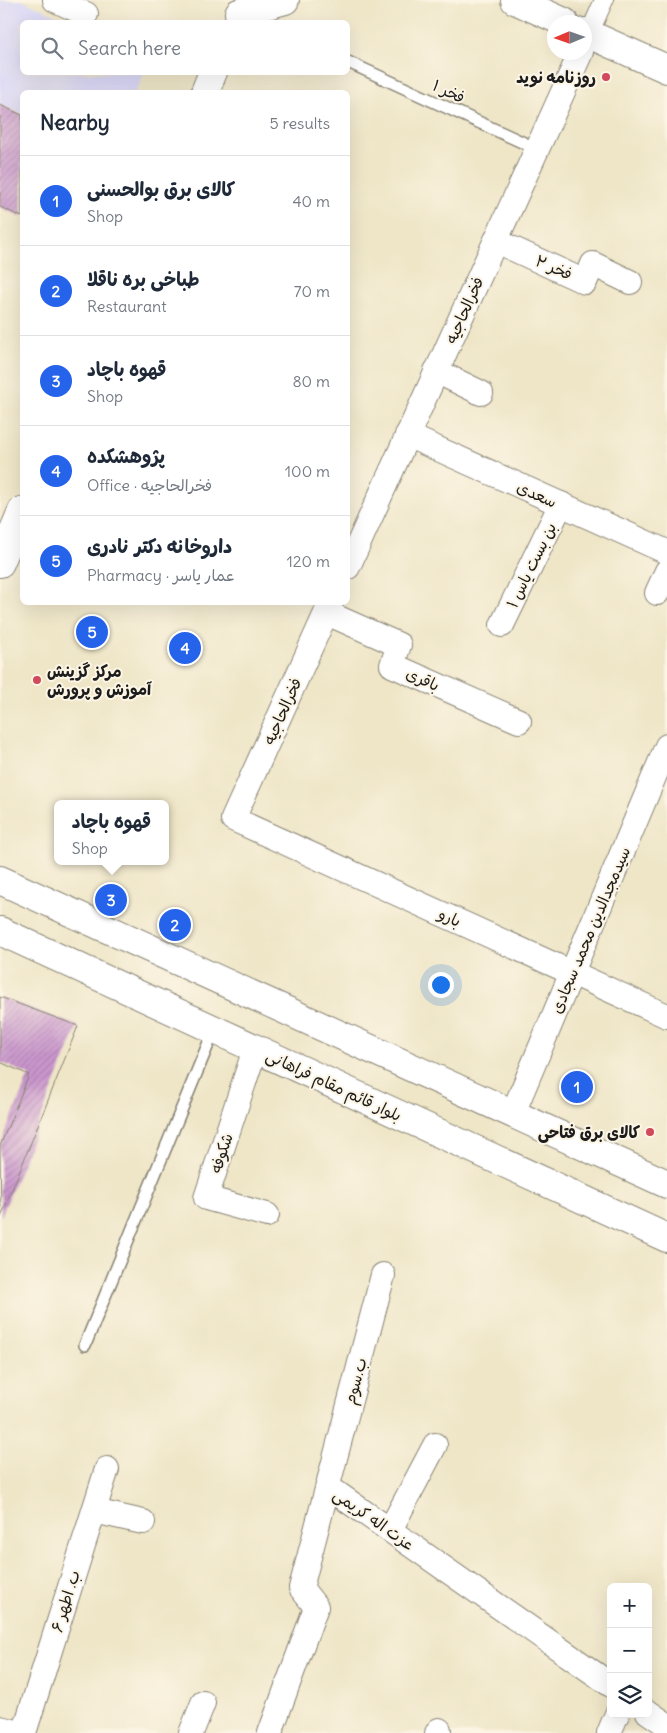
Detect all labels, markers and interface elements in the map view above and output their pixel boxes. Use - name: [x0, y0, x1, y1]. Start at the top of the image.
- north arrow: [547, 15, 592, 60]
- search box: [20, 20, 350, 75]
- icon: search: [38, 34, 66, 62]
- text: Search here: [78, 36, 181, 60]
- place label: روزنامه نوید: [516, 67, 596, 88]
- marker: روزنامه نوید: [600, 71, 612, 83]
- street label: فخر ۱: [430, 75, 468, 107]
- text: Nearby: [40, 109, 110, 136]
- text: 5 results: [269, 113, 330, 133]
- text: کالای برق بوالحسنی: [87, 177, 235, 201]
- text: 1: [53, 191, 59, 211]
- text: 40 m: [292, 191, 330, 211]
- text: Shop: [87, 206, 123, 226]
- street label: فخر ۲: [532, 250, 576, 284]
- text: طباخی بره ناقلا: [87, 267, 200, 291]
- street label: فخرالحاجیه: [440, 273, 488, 347]
- text: 2: [52, 281, 60, 301]
- text: 70 m: [294, 281, 330, 301]
- text: Restaurant: [87, 296, 167, 316]
- text: قهوه باچاد: [87, 357, 167, 381]
- text: 3: [51, 371, 61, 391]
- text: 80 m: [292, 371, 330, 391]
- text: Shop: [87, 386, 123, 406]
- text: پژوهشکده: [87, 444, 165, 468]
- text: 4: [51, 461, 61, 481]
- text: 100 m: [285, 461, 330, 481]
- text: Office · فخرالحاجیه: [87, 475, 212, 495]
- street label: سعدی: [514, 476, 560, 512]
- street label: بن بست یاس ۱: [502, 519, 560, 611]
- text: داروخانه دکتر نادری: [87, 534, 232, 558]
- text: 5: [51, 551, 61, 571]
- text: 120 m: [287, 551, 330, 571]
- text: Pharmacy · عمار یاسر: [87, 565, 235, 585]
- pin: 5: [76, 613, 108, 651]
- pin: 4: [169, 629, 201, 667]
- place label: مرکز گزینش آموزش و پرورش: [47, 661, 152, 700]
- street label: باقری: [403, 663, 443, 695]
- marker: مرکز گزینش آموزش و پرورش: [31, 674, 43, 686]
- street label: فخرالحاجیه: [258, 674, 306, 748]
- popup: [54, 800, 169, 865]
- text: قهوه باچاد: [72, 809, 151, 833]
- text: Shop: [72, 838, 108, 858]
- street label: سیدمجدالدین محمد سجادی: [546, 844, 634, 1016]
- pin: 3: [95, 881, 127, 919]
- street label: بارو: [434, 902, 464, 931]
- pin: 2: [159, 906, 191, 944]
- your location: [428, 972, 454, 998]
- street label: بلوار قائم مقام فراهانی: [262, 1045, 405, 1128]
- pin: 1: [561, 1068, 593, 1106]
- place label: کالای برق فتاحی: [538, 1122, 640, 1143]
- marker: کالای برق فتاحی: [644, 1126, 656, 1138]
- street label: شکوفه: [205, 1131, 238, 1176]
- street label: ب.سوم: [339, 1355, 374, 1407]
- street label: عزت اله کریمی: [329, 1484, 418, 1555]
- street label: ب. اطهر ۶: [46, 1568, 84, 1634]
- map controls: [607, 1583, 652, 1718]
- button: +: [607, 1583, 652, 1628]
- button: −: [607, 1628, 652, 1673]
- button: layers: [607, 1673, 652, 1718]

